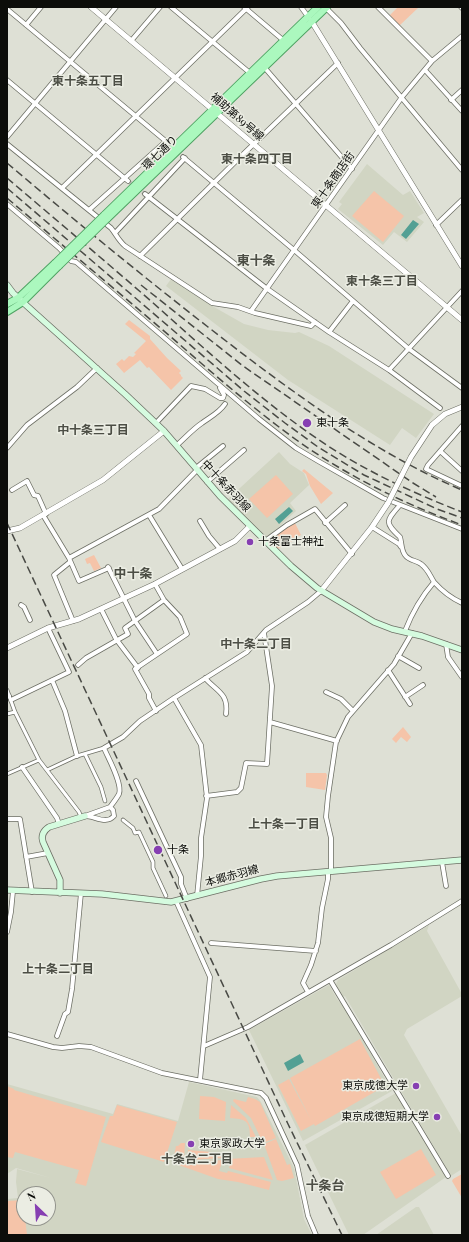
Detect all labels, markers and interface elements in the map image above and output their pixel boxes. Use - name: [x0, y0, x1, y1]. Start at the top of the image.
- district label: 東十条五丁目: [52, 74, 124, 88]
- street label: 補助第89号線: [208, 90, 266, 144]
- street label: 環七通り: [140, 133, 180, 173]
- street label: 東十条商店街: [309, 149, 357, 211]
- district label: 東十条四丁目: [221, 152, 293, 166]
- district label: 東十条: [237, 253, 275, 269]
- district label: 東十条三丁目: [346, 274, 418, 288]
- place label: 東十条: [316, 416, 349, 430]
- marker: 東十条: [301, 417, 313, 429]
- district label: 中十条三丁目: [57, 423, 129, 437]
- street label: 中十条赤羽線: [199, 457, 253, 515]
- place label: 十条富士神社: [258, 535, 324, 549]
- marker: 十条富士神社: [245, 537, 255, 547]
- district label: 中十条: [114, 566, 152, 582]
- district label: 中十条二丁目: [220, 637, 292, 651]
- district label: 上十条一丁目: [248, 817, 320, 831]
- place label: 十条: [167, 843, 189, 857]
- marker: 十条: [152, 844, 164, 856]
- street label: 本郷赤羽線: [204, 863, 260, 889]
- district label: 上十条二丁目: [22, 962, 94, 976]
- place label: 東京成徳大学: [342, 1079, 408, 1093]
- marker: 東京成徳大学: [411, 1081, 421, 1091]
- place label: 東京成徳短期大学: [341, 1110, 429, 1124]
- marker: 東京成徳短期大学: [432, 1112, 442, 1122]
- place label: 東京家政大学: [199, 1137, 265, 1151]
- marker: 東京家政大学: [186, 1139, 196, 1149]
- district label: 十条台二丁目: [161, 1152, 233, 1166]
- district label: 十条台: [306, 1178, 344, 1194]
- north arrow: [16, 1186, 56, 1226]
- text: N: [24, 1187, 38, 1204]

